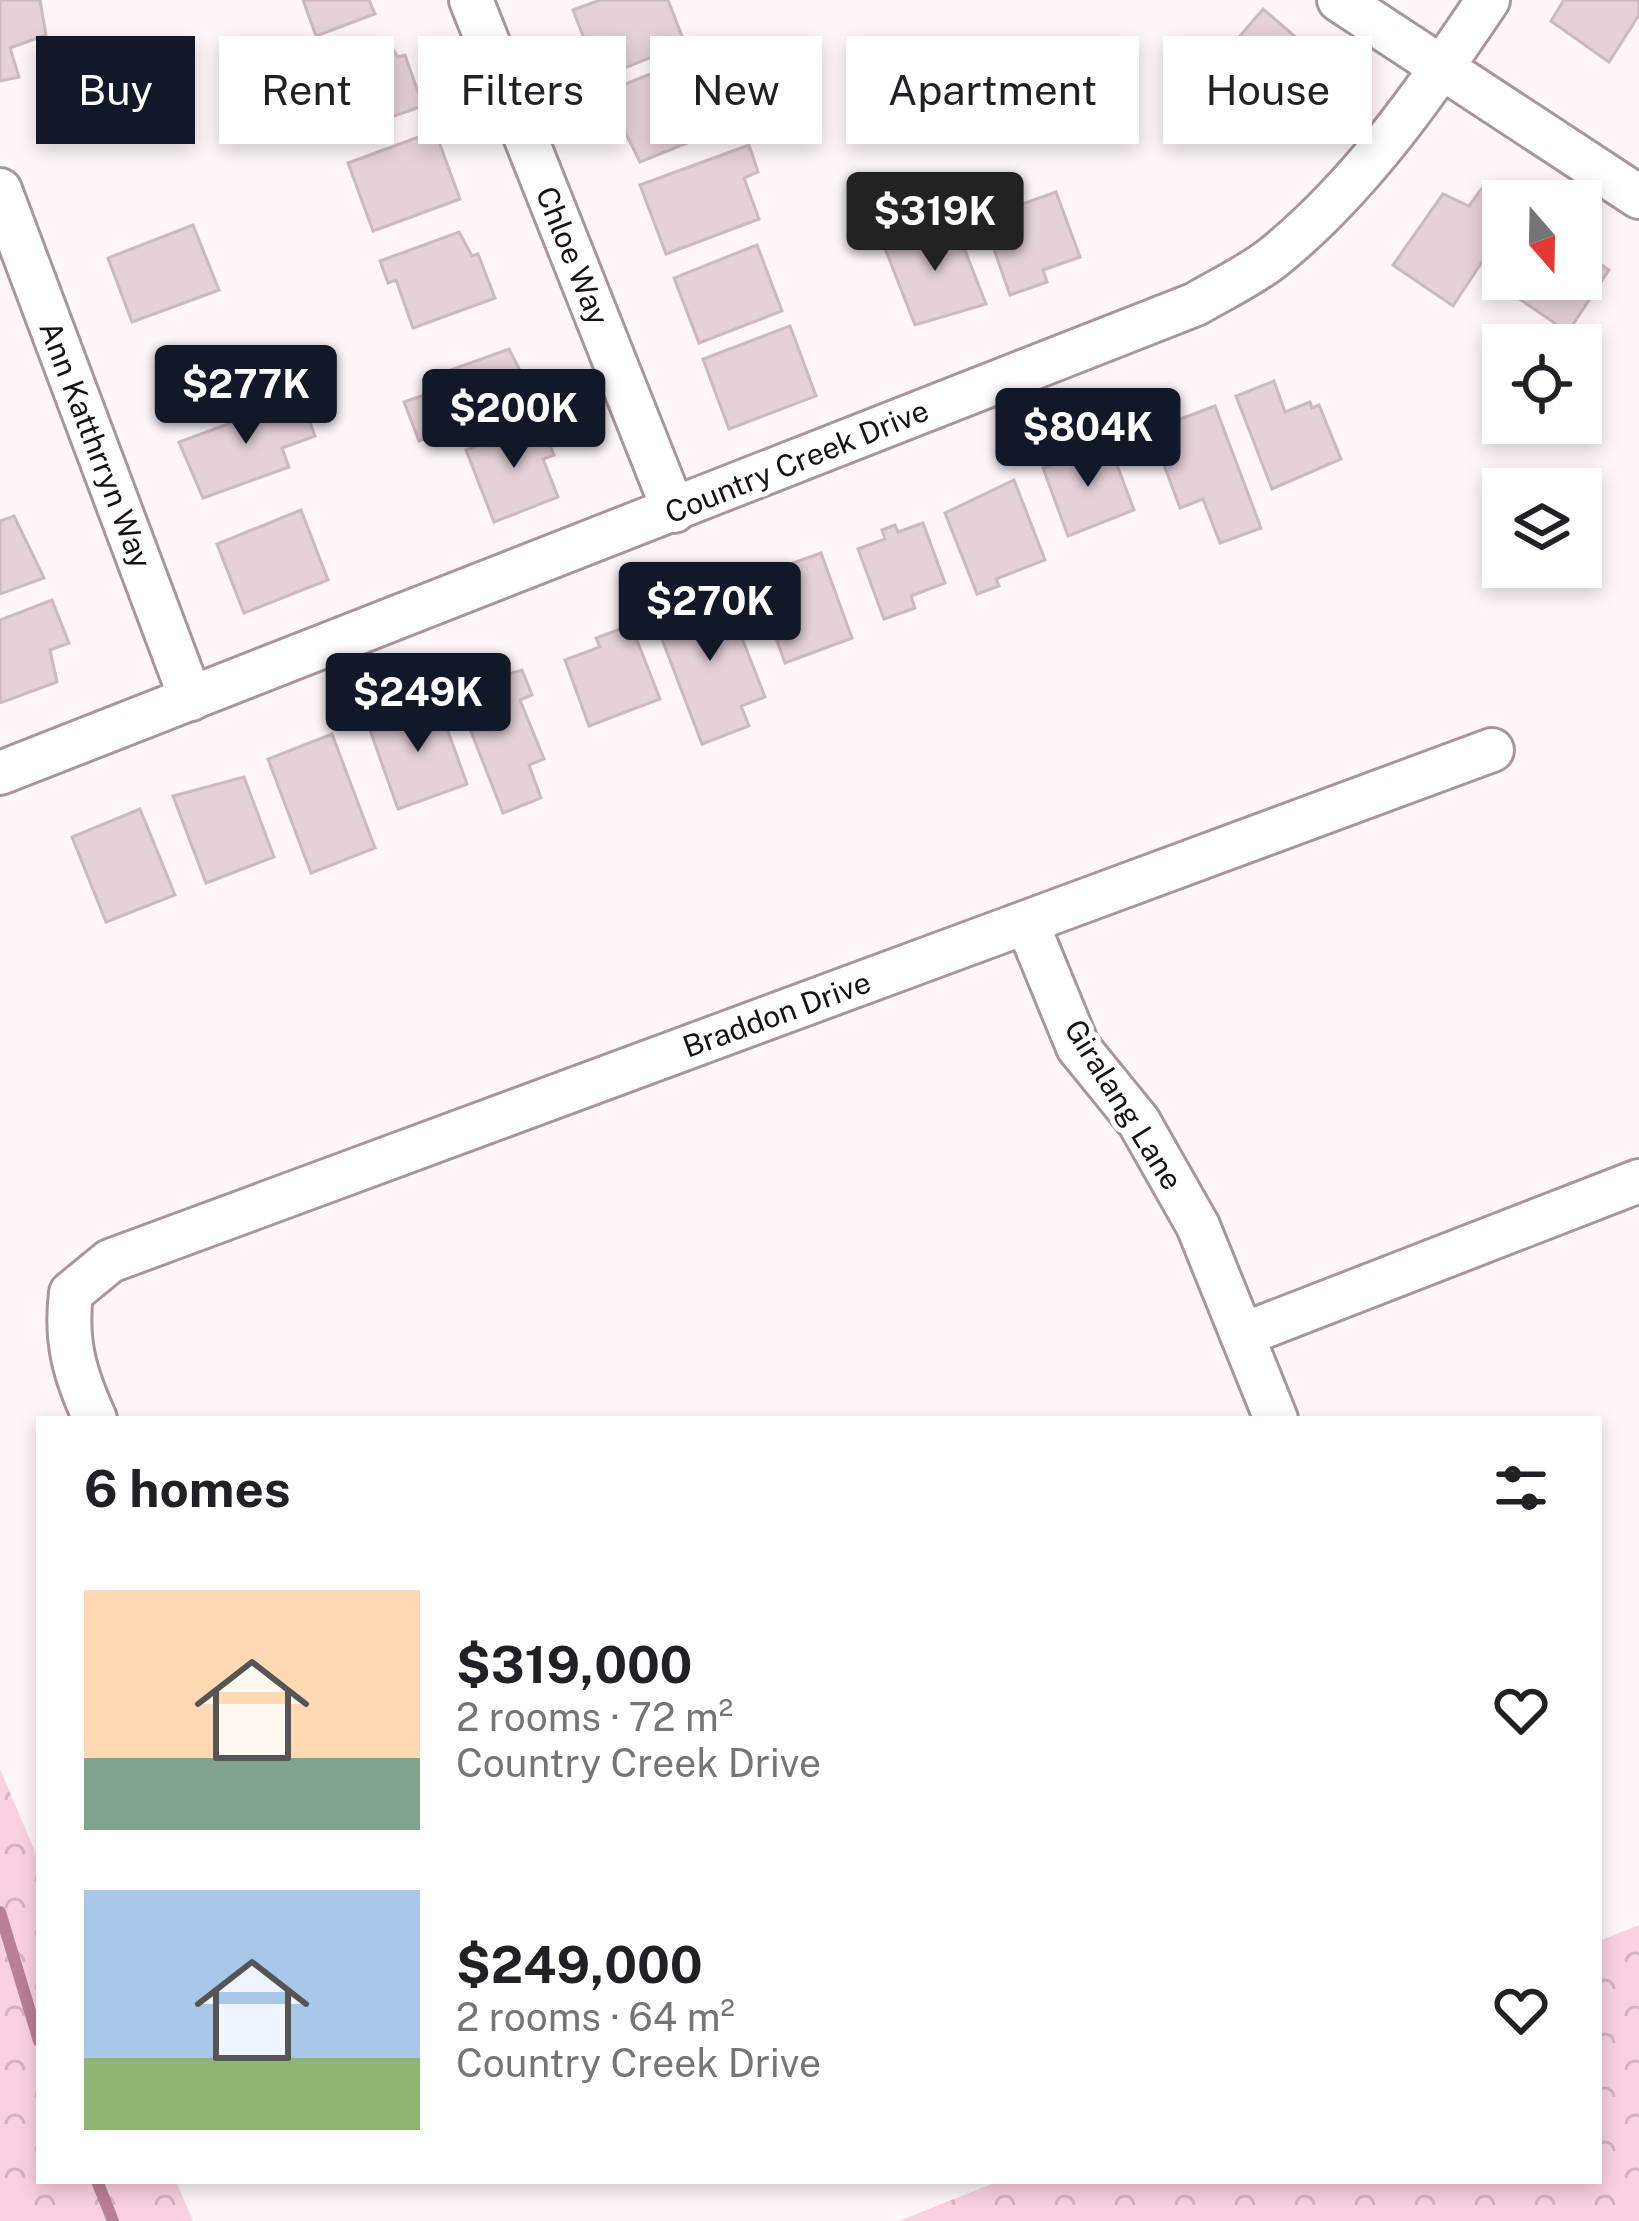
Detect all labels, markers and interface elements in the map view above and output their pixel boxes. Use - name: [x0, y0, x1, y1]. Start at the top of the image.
- chip: Buy: [36, 36, 195, 144]
- chip: Rent: [219, 36, 394, 144]
- chip: Filters: [418, 36, 626, 144]
- chip: New: [650, 36, 822, 144]
- chip: Apartment: [846, 36, 1139, 144]
- chip: House: [1163, 36, 1372, 144]
- pin: $319K: [851, 172, 1019, 274]
- north arrow: [1482, 180, 1602, 300]
- map controls: [1482, 180, 1602, 588]
- street label: Chloe Way: [529, 181, 617, 330]
- text: $319K: [874, 188, 996, 234]
- street label: Ann Katthrryn Way: [32, 316, 160, 573]
- button: locate: [1482, 324, 1602, 444]
- pin: $277K: [162, 345, 330, 447]
- text: $277K: [182, 361, 310, 407]
- pin: $200K: [430, 369, 598, 471]
- text: $200K: [449, 385, 579, 431]
- pin: $804K: [1004, 388, 1172, 490]
- street label: Country Creek Drive: [660, 392, 934, 530]
- text: $804K: [1022, 404, 1154, 450]
- button: layers: [1482, 468, 1602, 588]
- pin: $270K: [626, 562, 794, 664]
- text: $270K: [646, 578, 774, 624]
- pin: $249K: [334, 653, 502, 755]
- text: $249K: [353, 669, 483, 715]
- street label: Braddon Drive: [678, 963, 875, 1065]
- street label: Giralang Lane: [1057, 1013, 1190, 1196]
- icon: filters: [1488, 1455, 1554, 1521]
- text: 6 homes: [84, 1459, 291, 1518]
- text: $319,000: [456, 1635, 692, 1694]
- icon: home: [180, 1638, 324, 1782]
- icon: heart: [1488, 1677, 1554, 1743]
- text: 2 rooms · 72 m²: [456, 1694, 733, 1740]
- text: Country Creek Drive: [456, 1740, 821, 1786]
- text: $249,000: [456, 1935, 703, 1994]
- icon: home: [180, 1938, 324, 2082]
- icon: heart: [1488, 1977, 1554, 2043]
- text: 2 rooms · 64 m²: [456, 1994, 735, 2040]
- text: Country Creek Drive: [456, 2040, 821, 2086]

